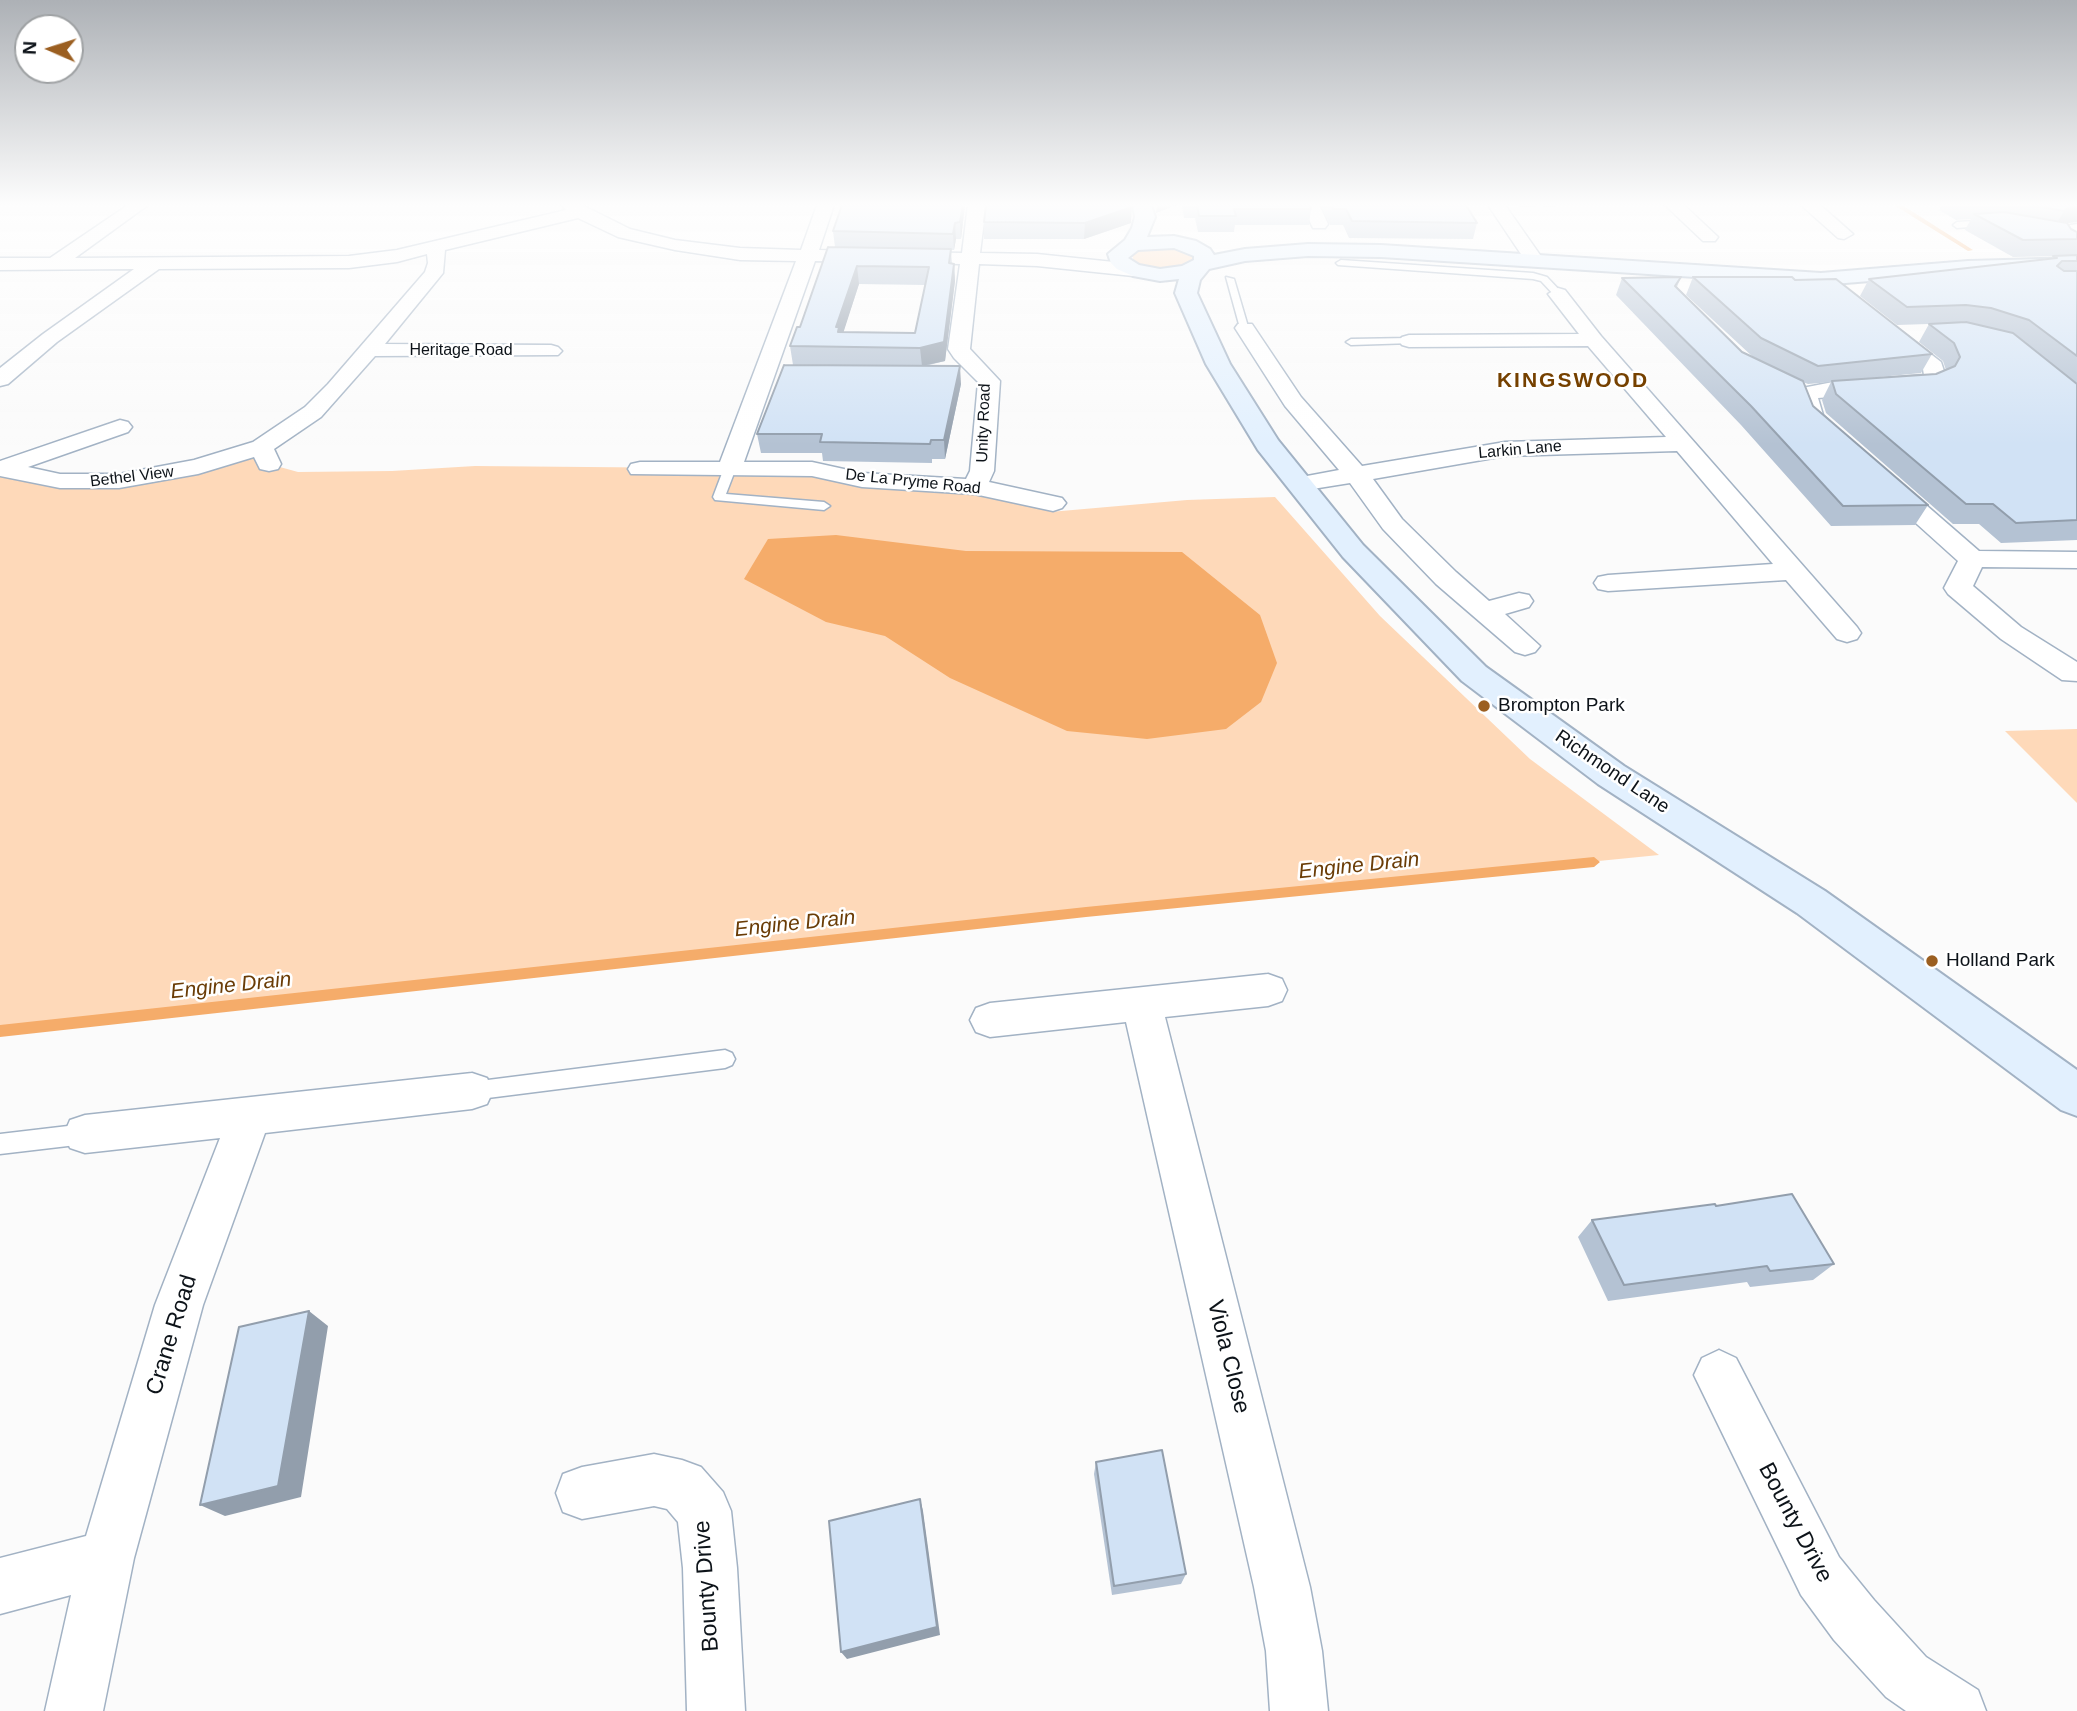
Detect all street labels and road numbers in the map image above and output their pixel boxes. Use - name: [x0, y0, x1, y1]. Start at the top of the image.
- street label: Heritage Road: [409, 341, 513, 361]
- street label: Unity Road: [973, 383, 995, 463]
- street label: Larkin Lane: [1478, 437, 1562, 463]
- street label: Bethel View: [89, 462, 175, 492]
- street label: De La Pryme Road: [844, 465, 982, 499]
- street label: Richmond Lane: [1550, 725, 1674, 819]
- street label: Crane Road: [141, 1272, 203, 1398]
- street label: Viola Close: [1201, 1297, 1255, 1417]
- street label: Bounty Drive: [1752, 1458, 1838, 1588]
- street label: Bounty Drive: [689, 1519, 725, 1653]

